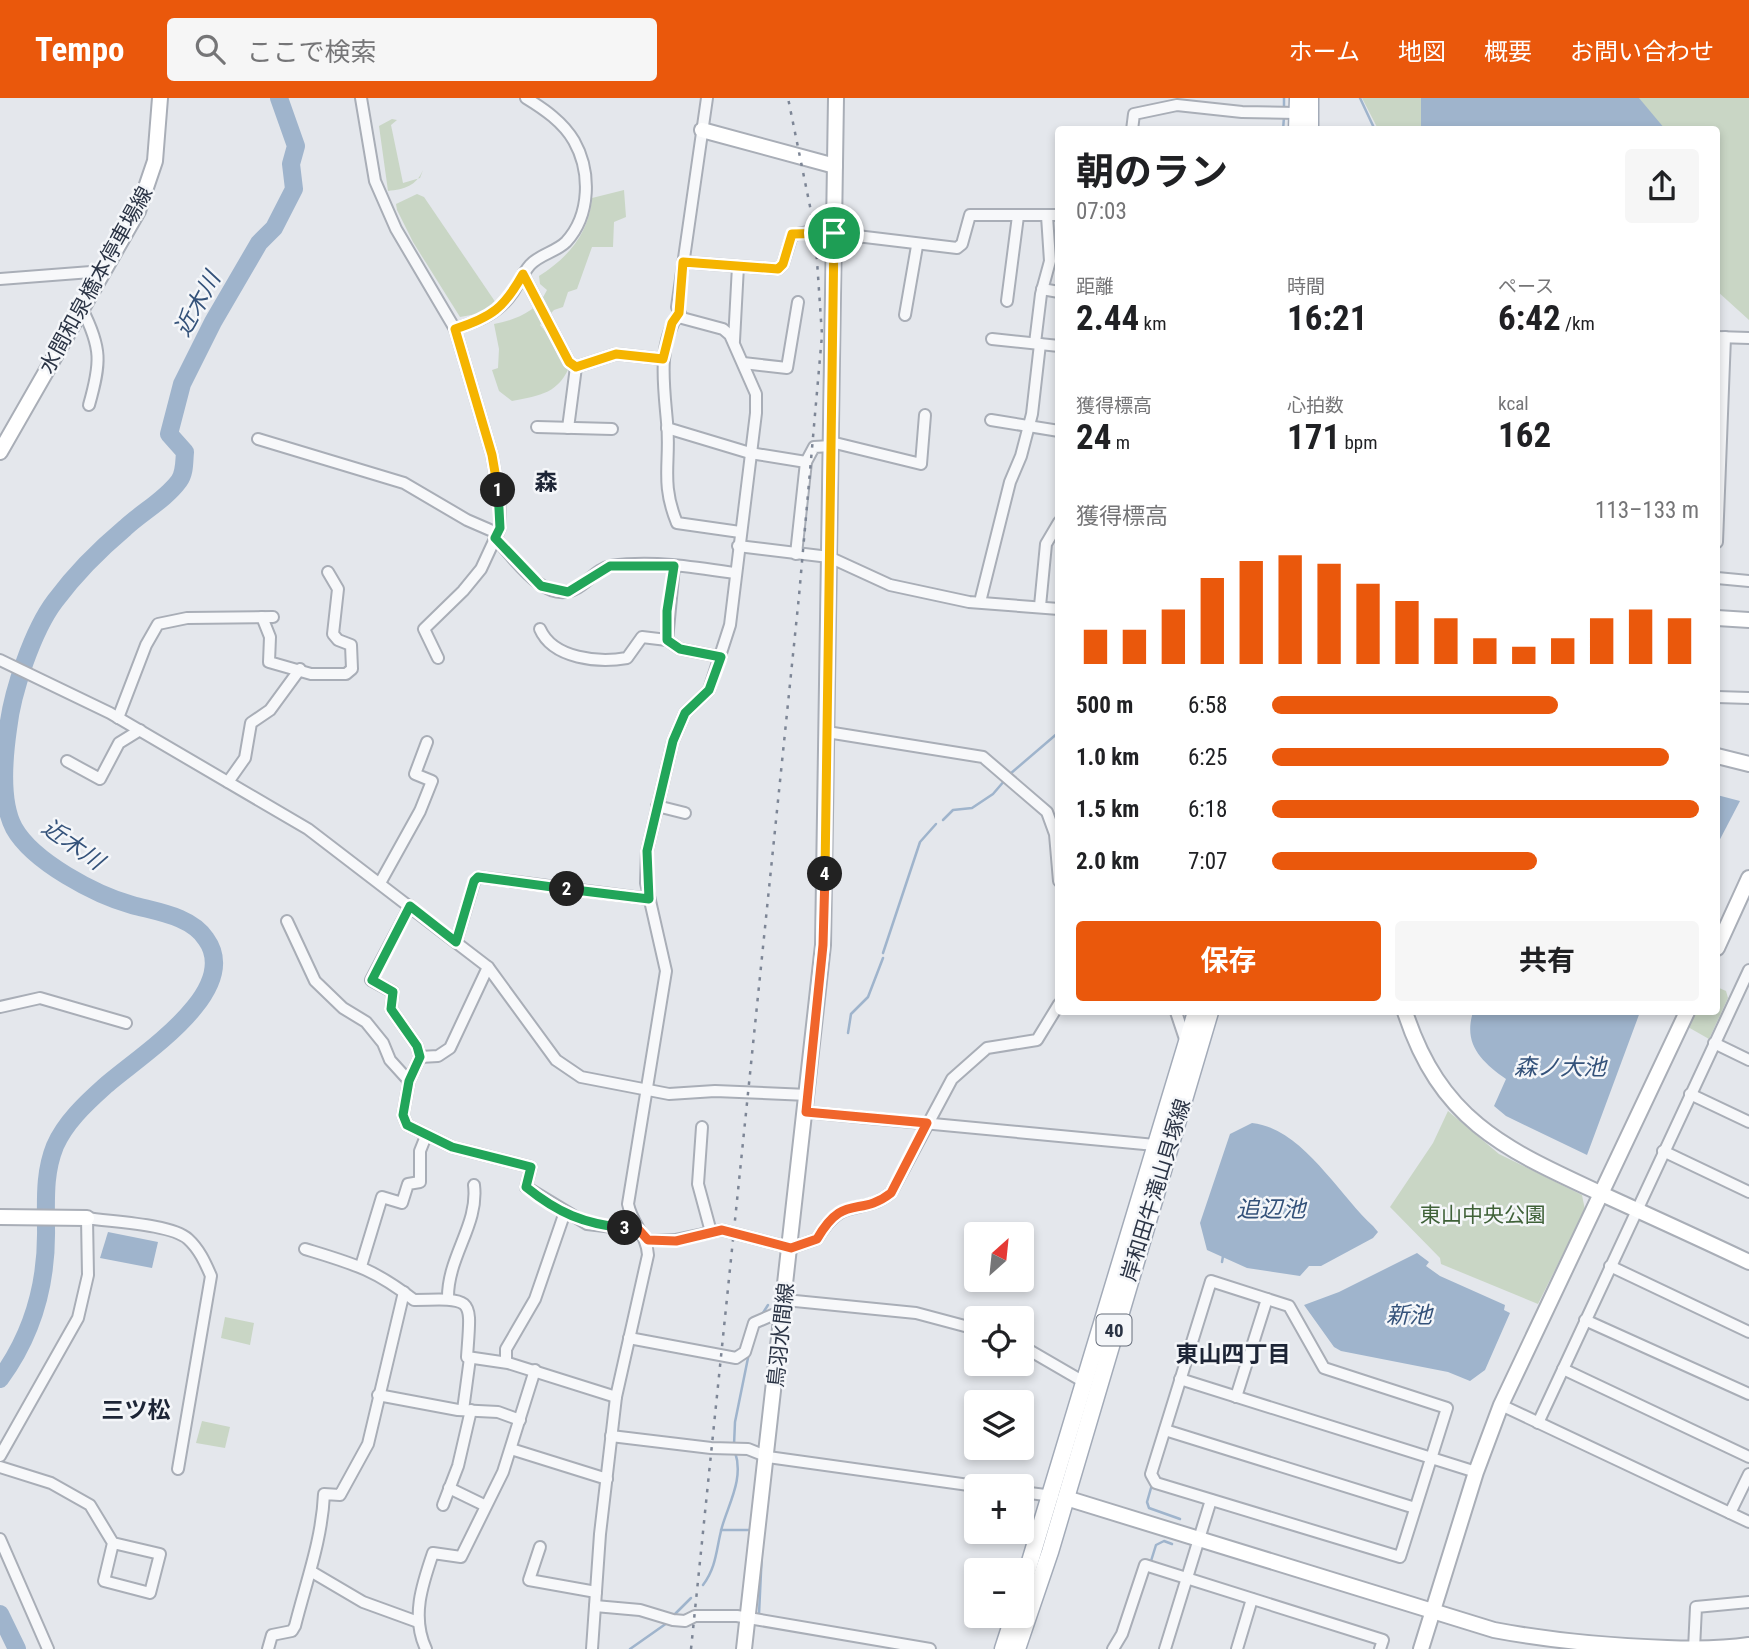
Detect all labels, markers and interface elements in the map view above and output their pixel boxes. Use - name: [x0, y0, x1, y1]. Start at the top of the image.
- search box: [167, 18, 657, 81]
- text: Tempo: [35, 30, 125, 69]
- icon: search: [191, 30, 229, 68]
- text: ここで検索: [247, 37, 377, 67]
- text: ホーム: [1289, 38, 1360, 66]
- text: 地図: [1398, 38, 1446, 66]
- text: 概要: [1484, 38, 1532, 66]
- text: お問い合わせ: [1570, 38, 1714, 66]
- button: share: [1625, 149, 1699, 223]
- text: 朝のラン: [1076, 150, 1228, 194]
- street label: 水間和泉橋本停車場線: [35, 182, 157, 378]
- text: 07:03: [1076, 198, 1127, 225]
- pin: [804, 203, 864, 263]
- icon: arrive: [815, 214, 853, 252]
- water label: 近木川: [169, 265, 227, 341]
- text: 距離: [1076, 275, 1114, 298]
- text: 時間: [1287, 275, 1325, 298]
- text: ペース: [1498, 275, 1554, 298]
- text: 2.44: [1076, 298, 1139, 339]
- text: 16:21: [1287, 298, 1367, 339]
- text: 6:42: [1498, 298, 1561, 339]
- text: km: [1139, 312, 1166, 335]
- text: /km: [1561, 312, 1595, 335]
- text: kcal: [1498, 392, 1529, 415]
- text: 獲得標高: [1076, 394, 1152, 417]
- text: 心拍数: [1287, 394, 1344, 417]
- text: 162: [1498, 415, 1551, 456]
- text: 24: [1076, 417, 1111, 458]
- text: 171: [1287, 417, 1340, 458]
- text: m: [1111, 431, 1130, 454]
- text: bpm: [1340, 431, 1377, 454]
- district label: 森: [535, 469, 558, 496]
- pin: 1: [480, 472, 516, 508]
- text: 1: [493, 478, 502, 501]
- text: 113–133 m: [1595, 497, 1699, 524]
- text: 獲得標高: [1076, 503, 1168, 530]
- text: 500 m: [1076, 692, 1133, 719]
- text: 6:58: [1188, 692, 1227, 719]
- text: 1.0 km: [1076, 744, 1139, 771]
- text: 6:25: [1188, 744, 1227, 771]
- text: 1.5 km: [1076, 796, 1139, 823]
- text: 6:18: [1188, 796, 1227, 823]
- water label: 近木川: [37, 814, 111, 877]
- text: 2.0 km: [1076, 848, 1139, 875]
- text: 7:07: [1188, 848, 1227, 875]
- pin: 4: [808, 856, 842, 892]
- text: 4: [820, 862, 829, 885]
- pin: 2: [550, 872, 584, 906]
- text: 2: [562, 877, 571, 900]
- button: 保存: [1076, 921, 1381, 1001]
- button: 共有: [1395, 921, 1699, 1001]
- water label: 森ノ大池: [1514, 1054, 1608, 1081]
- street label: 岸和田牛滝山貝塚線: [1117, 1096, 1195, 1284]
- water label: 追辺池: [1237, 1196, 1308, 1223]
- park label: 東山中央公園: [1420, 1203, 1546, 1227]
- pin: 3: [608, 1210, 642, 1246]
- text: 3: [620, 1216, 629, 1239]
- north arrow: [964, 1222, 1034, 1292]
- map controls: [964, 1222, 1034, 1628]
- street label: 鳥羽水間線: [764, 1282, 798, 1388]
- water label: 新池: [1386, 1302, 1434, 1329]
- button: locate: [964, 1306, 1034, 1376]
- road number: 40: [1096, 1314, 1132, 1346]
- district label: 東山四丁目: [1176, 1341, 1291, 1368]
- button: layers: [964, 1390, 1034, 1460]
- district label: 三ツ松: [102, 1397, 171, 1424]
- button: +: [964, 1474, 1034, 1544]
- button: −: [964, 1558, 1034, 1628]

